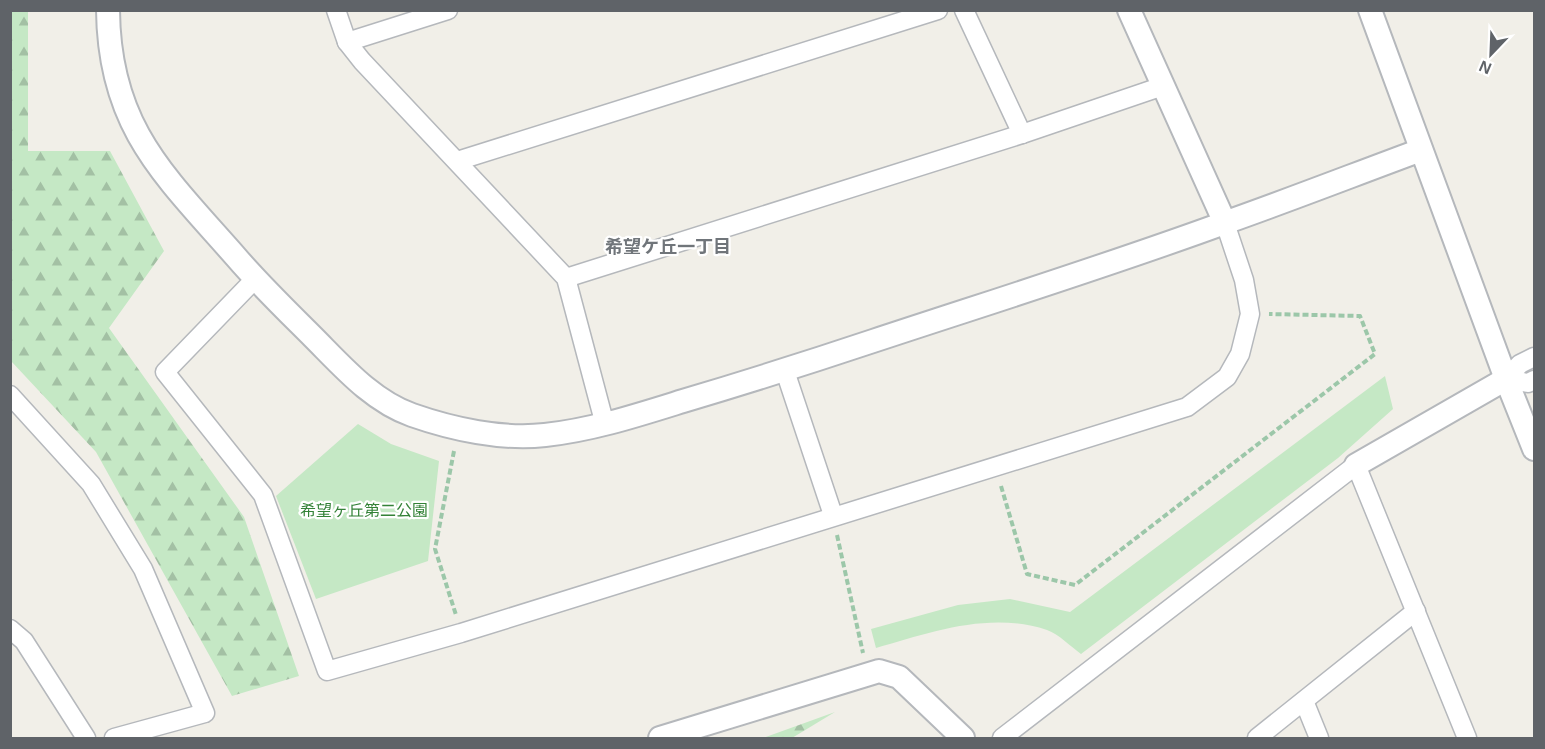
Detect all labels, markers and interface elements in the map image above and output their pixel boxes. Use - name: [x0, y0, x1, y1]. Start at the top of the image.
- north arrow: [1461, 24, 1521, 84]
- text: N: [1477, 57, 1494, 77]
- district label: 希望ケ丘一丁目: [605, 237, 731, 257]
- park label: 希望ヶ丘第二公園: [300, 502, 428, 519]

